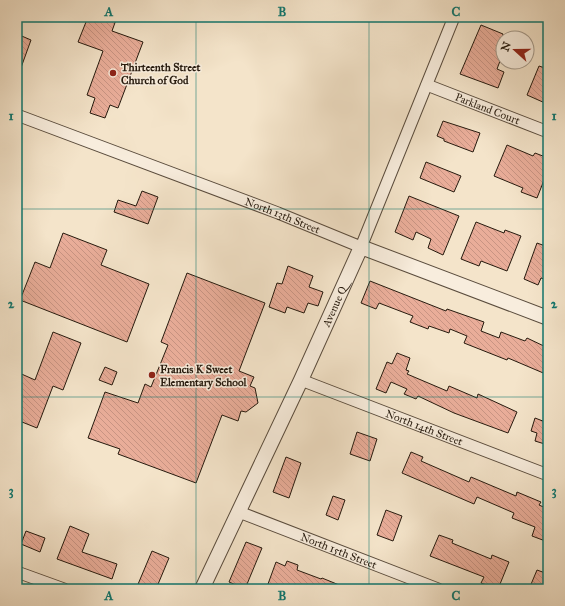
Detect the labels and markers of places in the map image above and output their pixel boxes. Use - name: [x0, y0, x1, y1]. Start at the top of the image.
- place label: Thirteenth Street Church of God: [120, 61, 201, 87]
- marker: Thirteenth Street Church of God: [108, 68, 118, 78]
- place label: Francis K Sweet Elementary School: [160, 363, 248, 390]
- marker: Francis K Sweet Elementary School: [147, 370, 157, 380]

